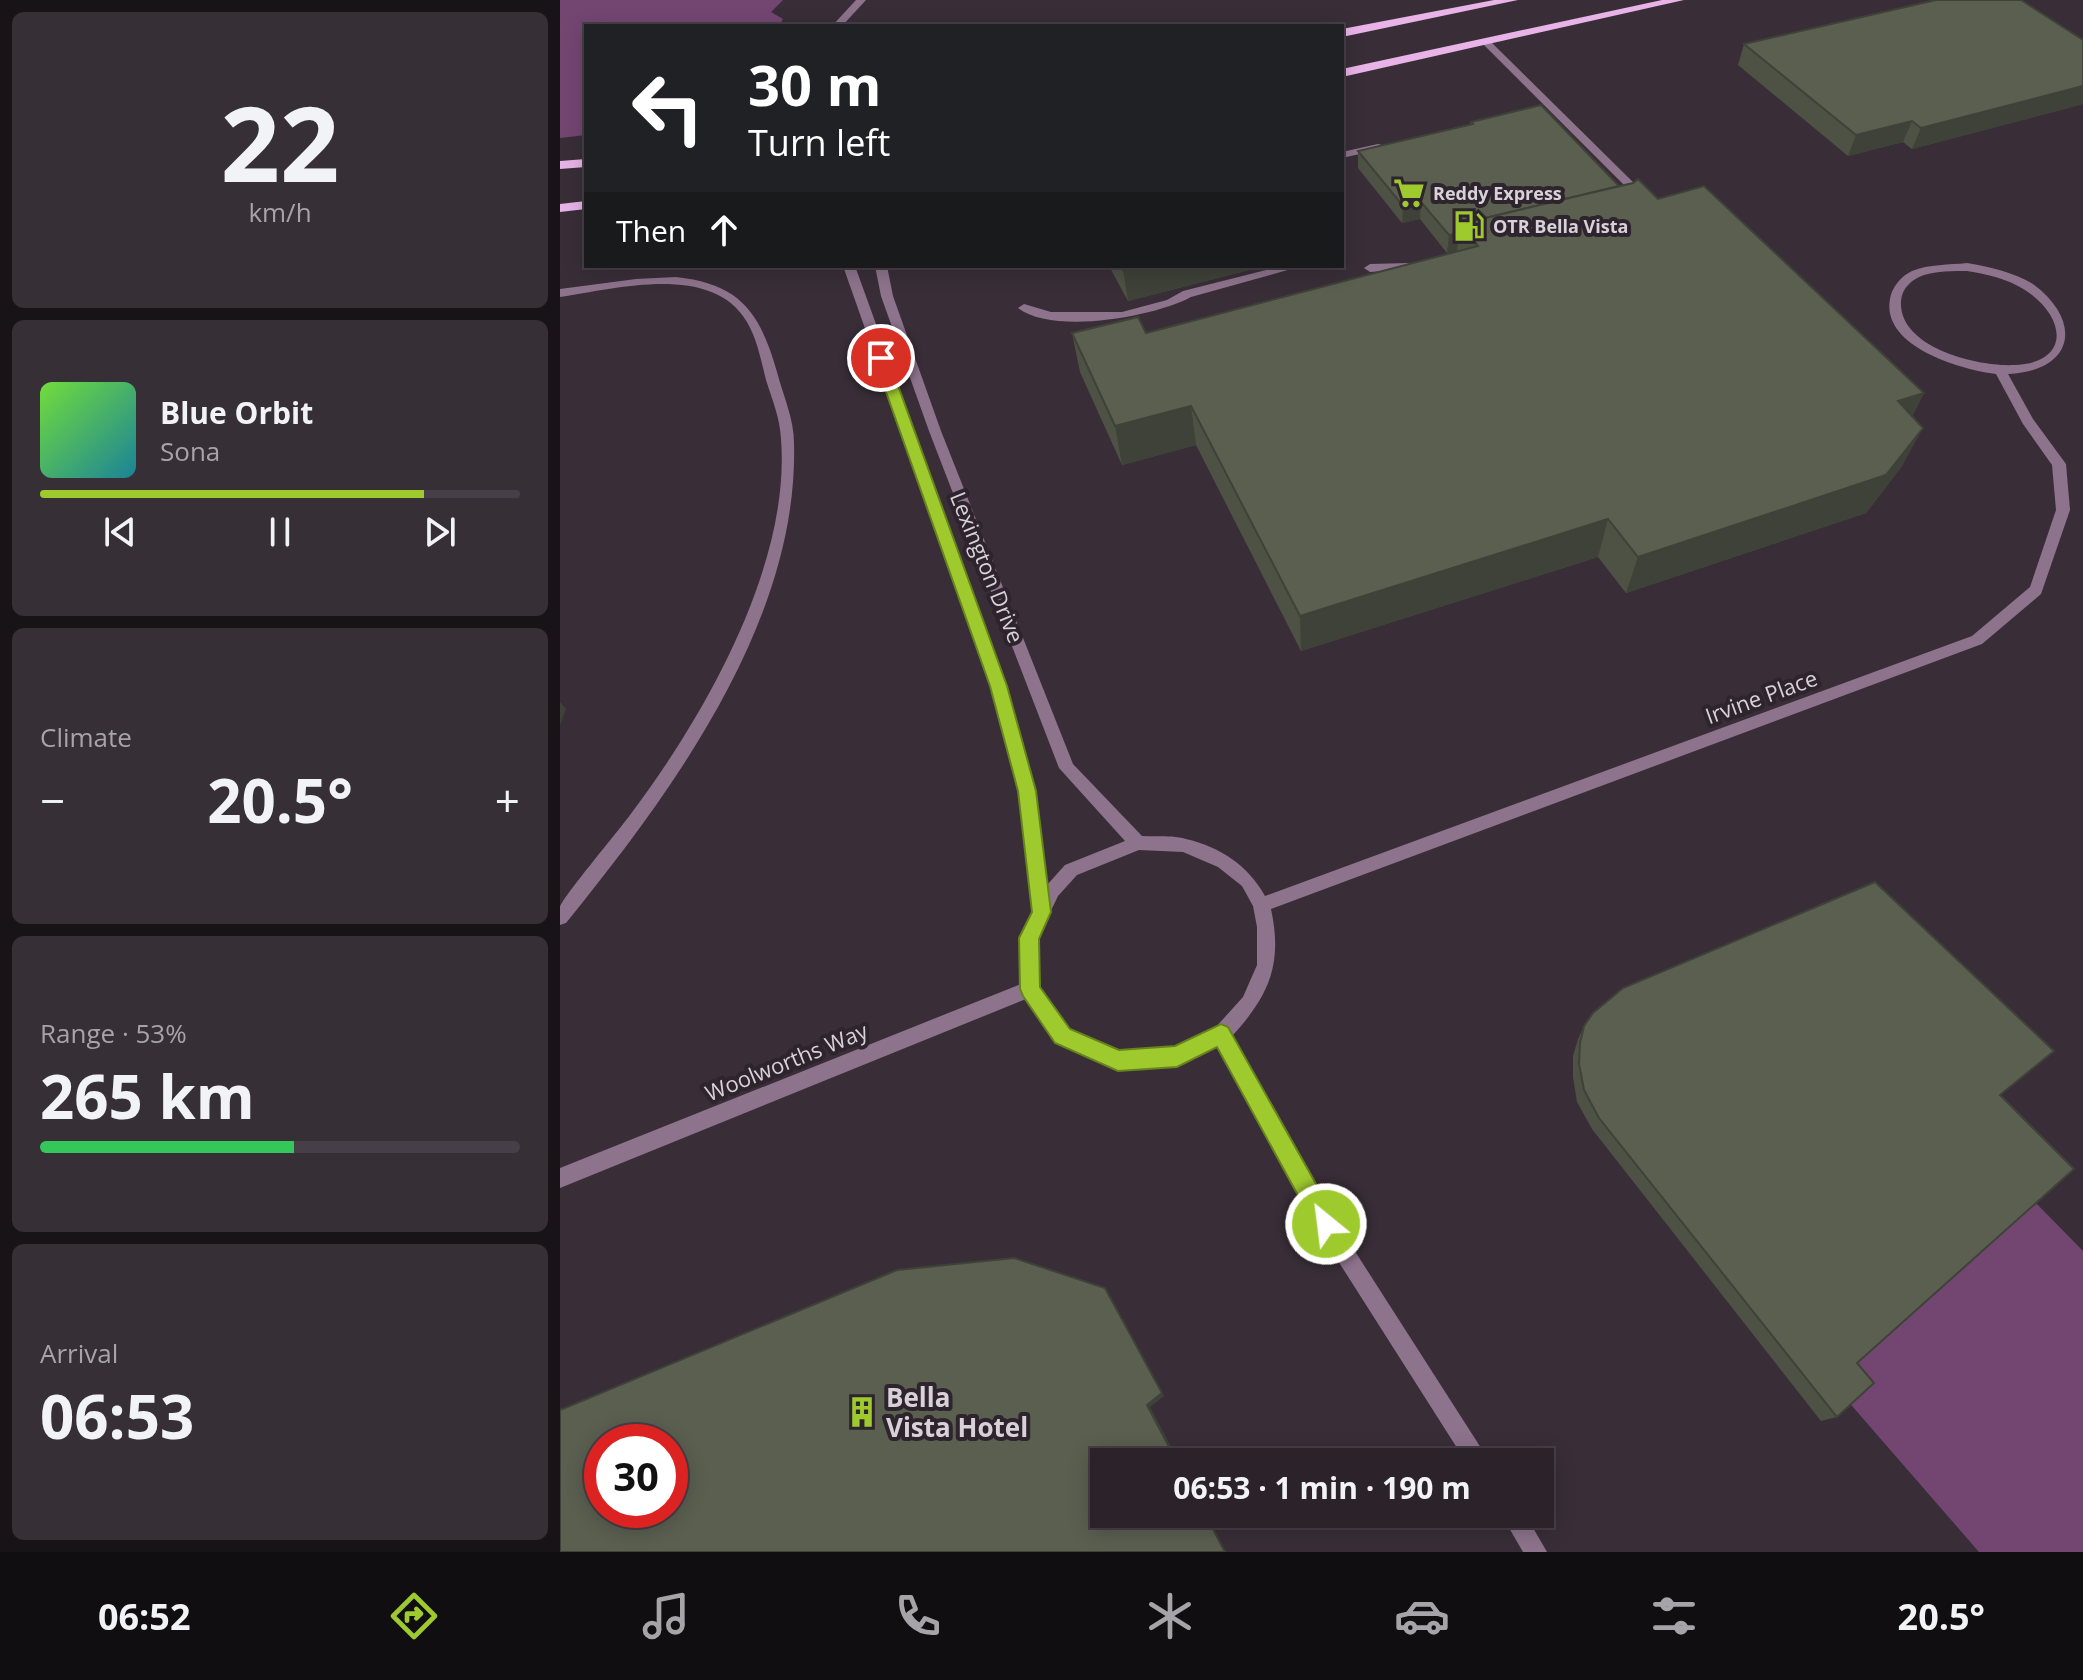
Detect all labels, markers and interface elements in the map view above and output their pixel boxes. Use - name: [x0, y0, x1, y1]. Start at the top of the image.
- text: 30 m: [748, 46, 882, 122]
- icon: left: [616, 56, 720, 160]
- text: 22: [221, 71, 339, 212]
- text: Turn left: [748, 118, 890, 167]
- supermarket icon: Reddy Express: [1392, 176, 1426, 210]
- place label: Reddy Express: [1433, 181, 1562, 205]
- text: km/h: [248, 194, 312, 230]
- icon: ahead: [702, 208, 746, 252]
- fuel station icon: OTR Bella Vista: [1452, 209, 1486, 243]
- text: Then: [616, 210, 686, 251]
- place label: OTR Bella Vista: [1493, 214, 1628, 238]
- pin: [847, 324, 915, 392]
- icon: arrive: [859, 336, 903, 380]
- text: Blue Orbit: [160, 392, 313, 433]
- text: Sona: [160, 433, 220, 469]
- street label: Lexington Drive: [944, 487, 1032, 647]
- icon: previous: [98, 510, 142, 554]
- icon: pause: [258, 510, 302, 554]
- icon: next: [418, 510, 462, 554]
- street label: Irvine Place: [1701, 662, 1821, 730]
- text: Climate: [40, 719, 132, 755]
- text: 20.5°: [207, 759, 353, 841]
- text: −: [40, 770, 65, 830]
- text: +: [495, 770, 520, 830]
- street label: Woolworths Way: [700, 1014, 873, 1107]
- text: Range · 53%: [40, 1015, 187, 1051]
- text: 265 km: [40, 1055, 255, 1137]
- position arrow: [1284, 1182, 1368, 1266]
- text: Arrival: [40, 1335, 118, 1371]
- text: 06:53: [40, 1375, 194, 1457]
- place label: Bella Vista Hotel: [886, 1379, 1028, 1445]
- building icon: Bella Vista Hotel: [845, 1395, 879, 1429]
- speed limit sign: 30: [584, 1424, 688, 1528]
- text: 06:53 · 1 min · 190 m: [1173, 1467, 1471, 1508]
- icon: directions: [386, 1588, 442, 1644]
- icon: music: [638, 1588, 694, 1644]
- icon: phone: [890, 1588, 946, 1644]
- icon: climate: [1142, 1588, 1198, 1644]
- icon: car: [1394, 1588, 1450, 1644]
- icon: filters: [1646, 1588, 1702, 1644]
- text: 06:52: [98, 1592, 191, 1641]
- text: 20.5°: [1898, 1592, 1985, 1641]

